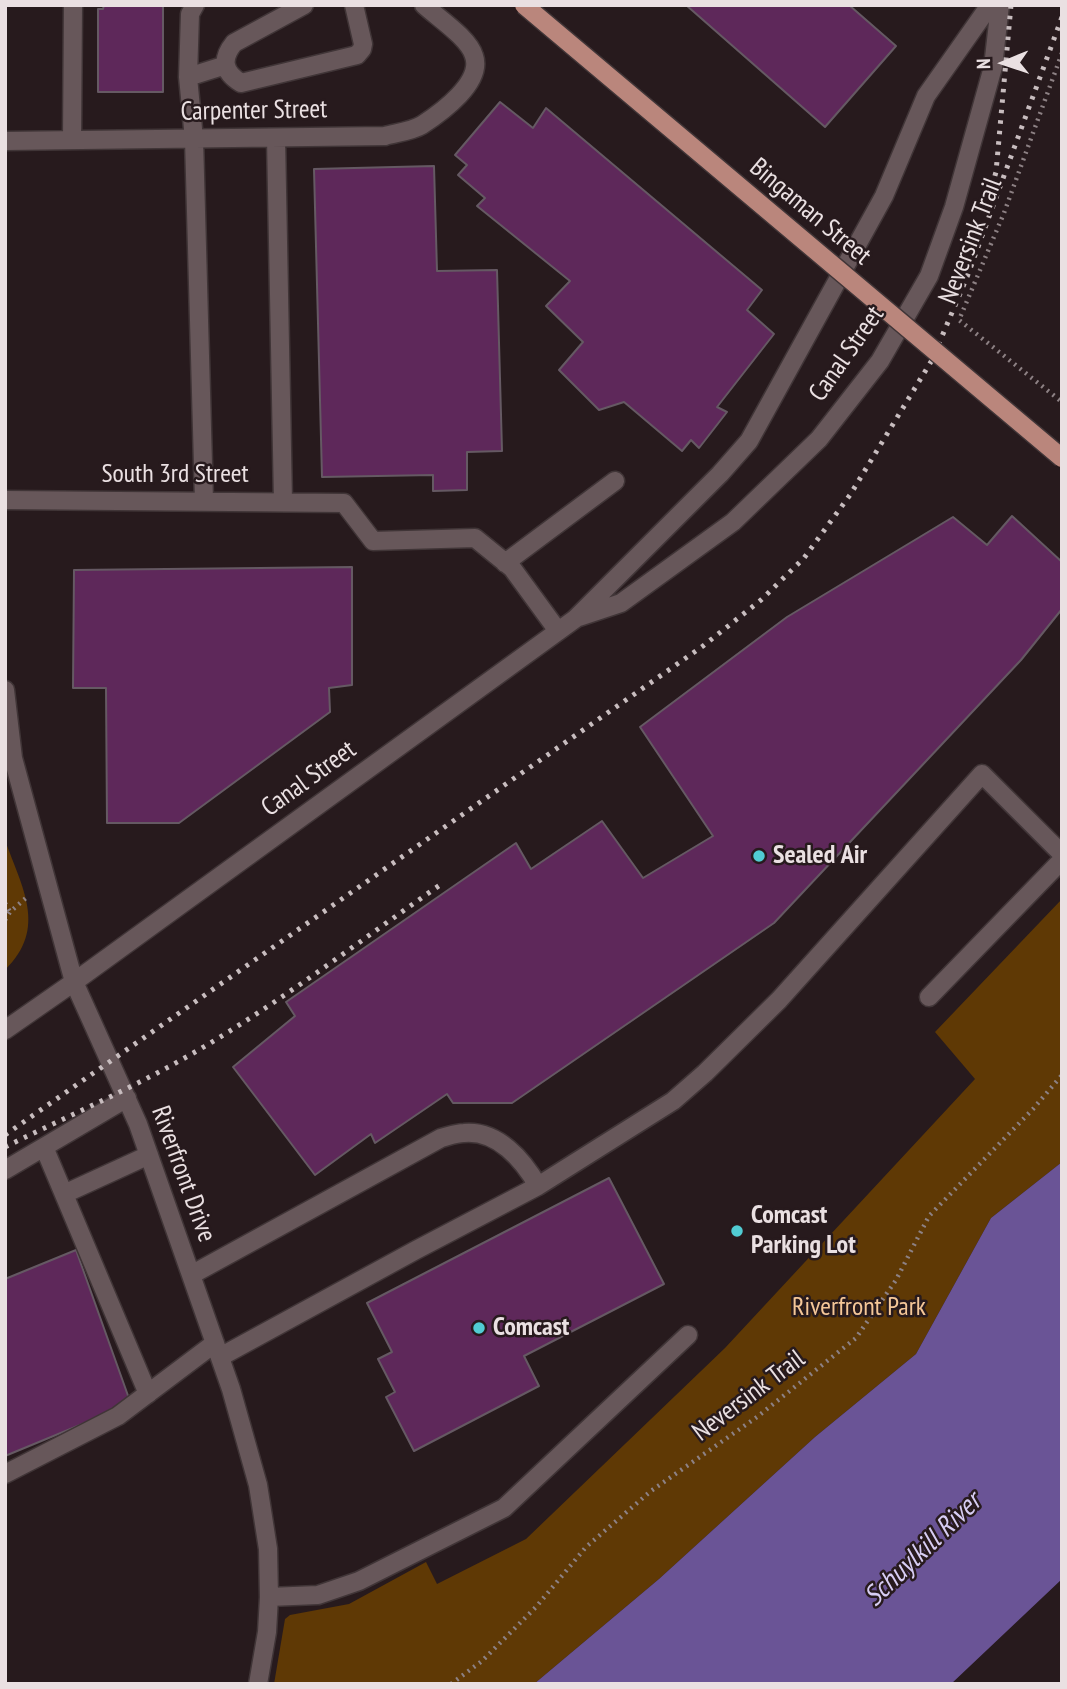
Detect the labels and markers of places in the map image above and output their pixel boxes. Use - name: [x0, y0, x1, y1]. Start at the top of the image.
- place label: Sealed Air: [773, 840, 867, 872]
- marker: Sealed Air: [751, 848, 767, 864]
- place label: Comcast Parking Lot: [751, 1200, 856, 1262]
- marker: Comcast Parking Lot: [729, 1223, 745, 1239]
- place label: Comcast: [493, 1312, 569, 1344]
- marker: Comcast: [471, 1320, 487, 1336]

